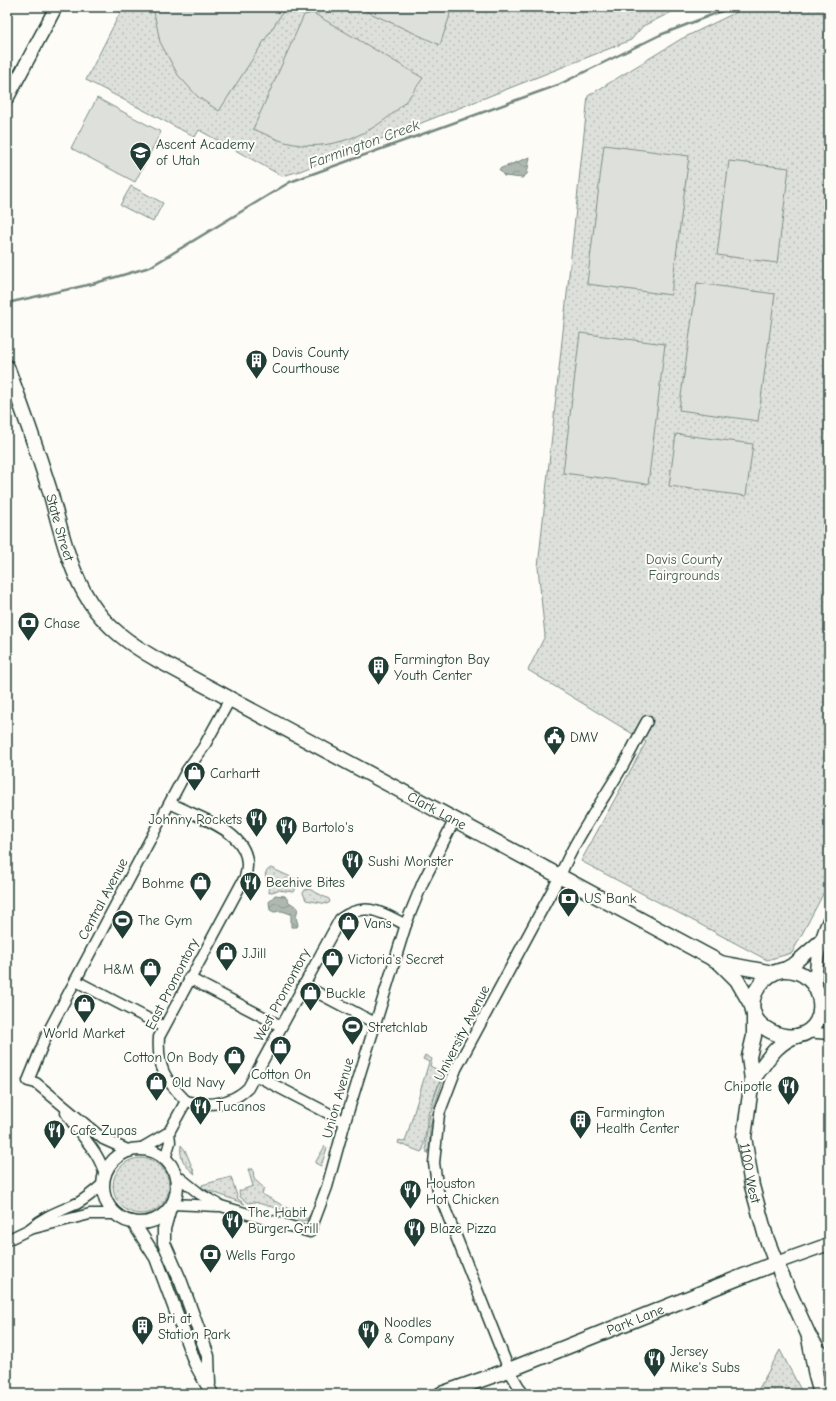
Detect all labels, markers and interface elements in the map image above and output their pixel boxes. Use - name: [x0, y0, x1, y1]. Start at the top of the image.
- water label: Farmington Creek: [306, 115, 423, 172]
- place label: Ascent Academy of Utah: [156, 136, 255, 169]
- school or university icon: Ascent Academy of Utah: [128, 139, 154, 172]
- place label: Davis County Courthouse: [272, 344, 349, 377]
- building icon: Davis County Courthouse: [243, 347, 269, 380]
- street label: State Street: [43, 492, 78, 564]
- park label: Davis County Fairgrounds: [646, 551, 723, 584]
- bank icon: Chase: [16, 610, 42, 643]
- place label: Chase: [44, 615, 80, 632]
- place label: Farmington Bay Youth Center: [394, 651, 490, 684]
- building icon: Farmington Bay Youth Center: [365, 654, 391, 687]
- public building icon: DMV: [542, 724, 568, 757]
- place label: DMV: [570, 729, 598, 746]
- shop icon: Carhartt: [181, 760, 207, 793]
- place label: Carhartt: [210, 765, 261, 782]
- street label: Clark Lane: [405, 787, 470, 833]
- restaurant icon: Johnny Rockets: [244, 806, 270, 839]
- place label: Johnny Rockets: [149, 811, 242, 828]
- restaurant icon: Bartolo's: [273, 814, 299, 847]
- place label: Bartolo's: [302, 819, 354, 836]
- restaurant icon: Sushi Monster: [339, 848, 365, 881]
- place label: Sushi Monster: [368, 853, 453, 870]
- street label: Central Avenue: [74, 855, 132, 943]
- restaurant icon: Beehive Bites: [238, 869, 264, 902]
- shop icon: Bohme: [187, 870, 213, 903]
- place label: Beehive Bites: [266, 874, 345, 891]
- place label: Bohme: [142, 875, 184, 892]
- bank icon: US Bank: [555, 885, 581, 918]
- place label: US Bank: [584, 890, 637, 907]
- sports icon: The Gym: [110, 907, 136, 940]
- shop icon: Vans: [336, 910, 362, 943]
- place label: The Gym: [138, 912, 192, 929]
- place label: Vans: [364, 915, 392, 932]
- street label: East Promontory: [142, 935, 203, 1033]
- shop icon: J.Jill: [214, 940, 240, 973]
- place label: J.Jill: [242, 945, 266, 962]
- street label: West Promontory: [250, 945, 314, 1044]
- shop icon: Victoria's Secret: [319, 946, 345, 979]
- place label: Victoria's Secret: [348, 951, 444, 968]
- shop icon: H&M: [137, 956, 163, 989]
- place label: H&M: [103, 961, 134, 978]
- shop icon: Buckle: [297, 980, 323, 1013]
- street label: University Avenue: [431, 982, 493, 1084]
- place label: Buckle: [326, 985, 365, 1002]
- shop icon: World Market: [71, 992, 97, 1025]
- sports icon: Stretchlab: [340, 1014, 366, 1047]
- place label: Stretchlab: [368, 1019, 428, 1036]
- place label: World Market: [43, 1025, 126, 1042]
- shop icon: Cotton On: [268, 1033, 294, 1066]
- shop icon: Cotton On Body: [221, 1044, 247, 1077]
- place label: Cotton On Body: [124, 1049, 219, 1066]
- street label: Union Avenue: [318, 1056, 358, 1140]
- place label: Cotton On: [251, 1066, 311, 1083]
- shop icon: Old Navy: [143, 1069, 169, 1102]
- restaurant icon: Chipotle: [775, 1073, 801, 1106]
- place label: Old Navy: [172, 1074, 225, 1091]
- place label: Chipotle: [724, 1078, 772, 1095]
- restaurant icon: Tucanos: [187, 1093, 213, 1126]
- place label: Tucanos: [216, 1098, 265, 1115]
- place label: Farmington Health Center: [596, 1104, 680, 1137]
- building icon: Farmington Health Center: [568, 1107, 594, 1140]
- restaurant icon: Cafe Zupas: [42, 1117, 68, 1150]
- place label: Cafe Zupas: [70, 1122, 137, 1139]
- street label: 1100 West: [737, 1142, 765, 1206]
- place label: Houston Hot Chicken: [426, 1175, 499, 1208]
- restaurant icon: Houston Hot Chicken: [398, 1178, 424, 1211]
- place label: The Habit Burger Grill: [248, 1204, 319, 1237]
- restaurant icon: The Habit Burger Grill: [219, 1207, 245, 1240]
- restaurant icon: Blaze Pizza: [401, 1215, 427, 1248]
- place label: Blaze Pizza: [430, 1220, 497, 1237]
- bank icon: Wells Fargo: [197, 1242, 223, 1275]
- place label: Wells Fargo: [226, 1247, 295, 1264]
- street label: Park Lane: [604, 1300, 666, 1339]
- place label: Bri at Station Park: [158, 1310, 231, 1343]
- building icon: Bri at Station Park: [130, 1313, 156, 1346]
- place label: Noodles & Company: [384, 1314, 455, 1347]
- restaurant icon: Noodles & Company: [355, 1317, 381, 1350]
- place label: Jersey Mike's Subs: [670, 1343, 740, 1376]
- restaurant icon: Jersey Mike's Subs: [642, 1346, 668, 1379]

